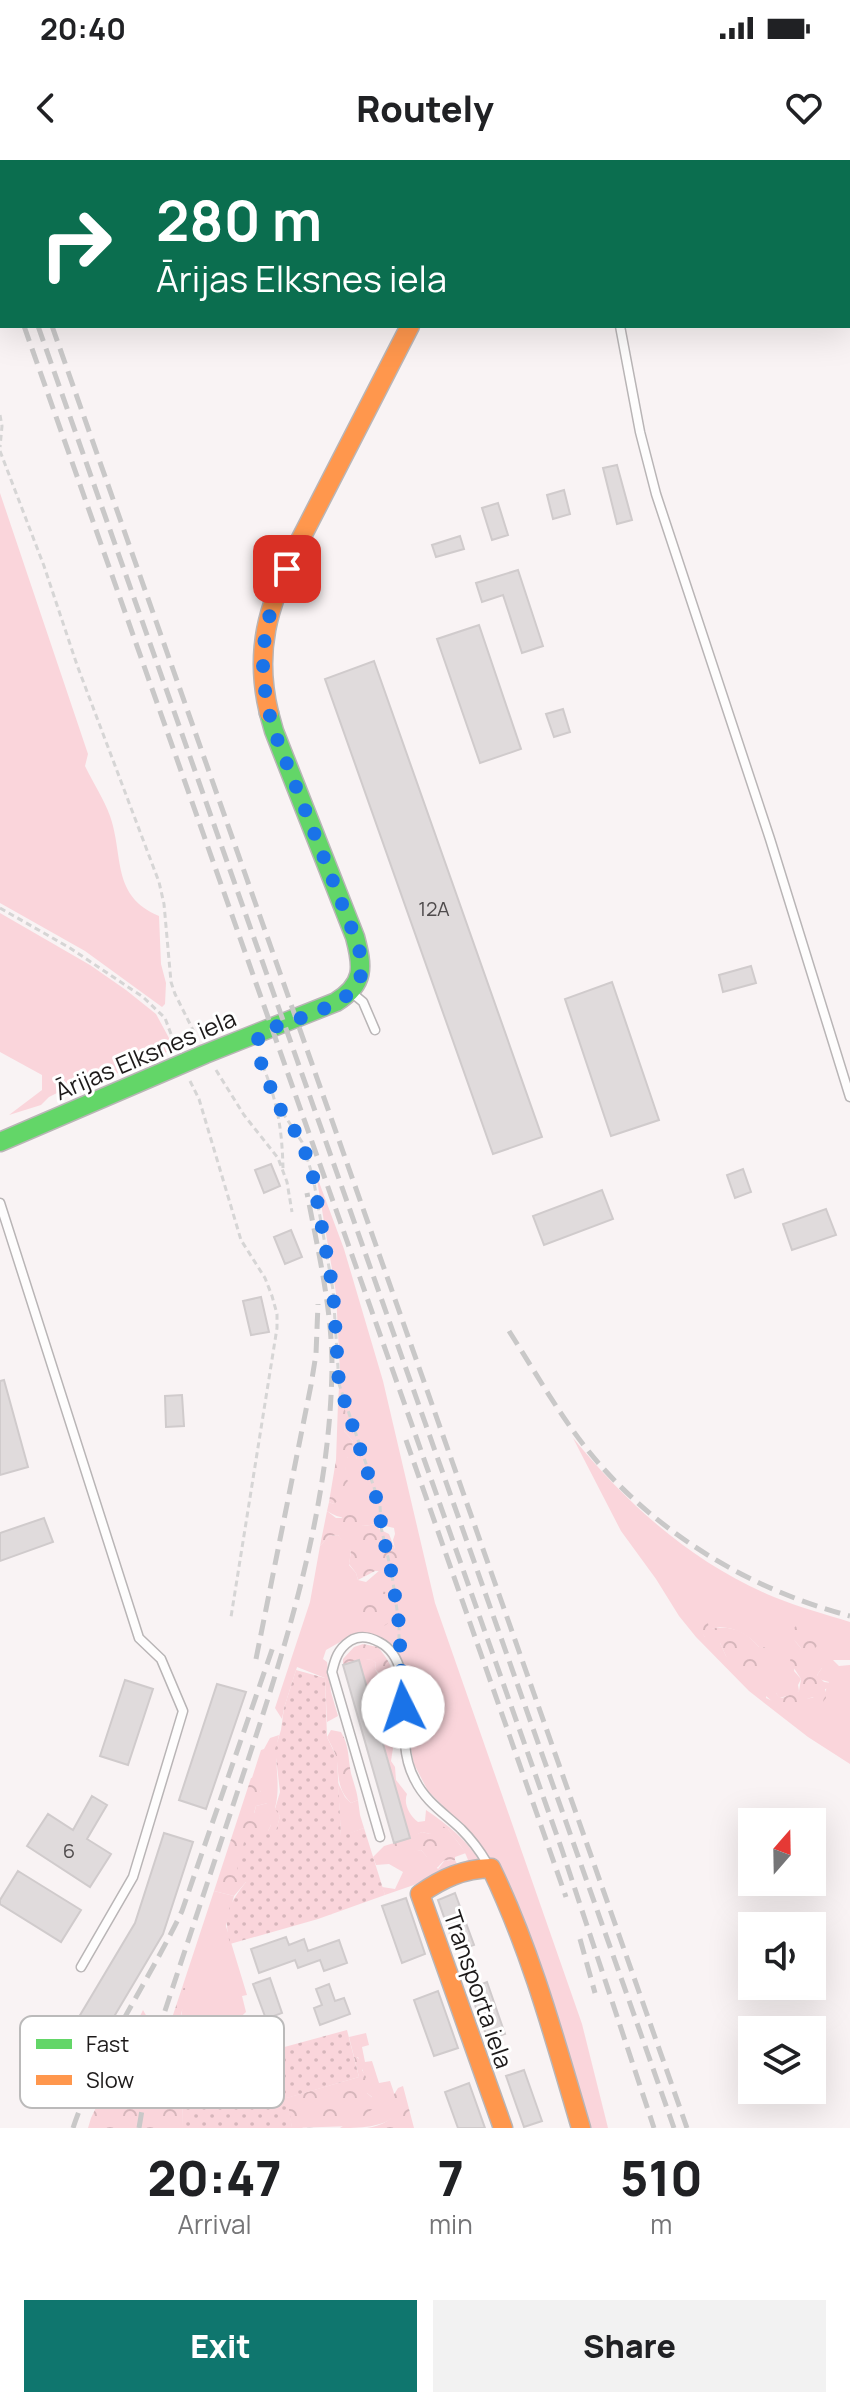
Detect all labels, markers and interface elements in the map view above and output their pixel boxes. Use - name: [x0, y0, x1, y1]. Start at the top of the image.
- text: 20:40: [40, 8, 126, 49]
- text: Routely: [356, 84, 494, 133]
- icon: back: [24, 86, 68, 130]
- icon: heart: [782, 86, 826, 130]
- text: 280 m: [156, 181, 322, 258]
- icon: right: [24, 192, 128, 296]
- text: Ārijas Elksnes iela: [156, 254, 447, 303]
- pin: [253, 535, 321, 603]
- icon: arrive: [265, 547, 309, 591]
- house number: 12A: [418, 895, 450, 922]
- street label: Ārijas Elksnes iela: [49, 1001, 241, 1107]
- position arrow: [361, 1665, 445, 1749]
- north arrow: [738, 1808, 826, 1896]
- map controls: [738, 1808, 826, 2104]
- house number: 6: [63, 1837, 75, 1864]
- street label: Transporta iela: [437, 1906, 521, 2072]
- button: sound: [738, 1912, 826, 2000]
- legend: [20, 2016, 284, 2108]
- button: layers: [738, 2016, 826, 2104]
- text: Fast: [86, 2029, 129, 2059]
- text: Slow: [86, 2065, 134, 2095]
- text: 20:47: [147, 2145, 282, 2210]
- text: 7: [438, 2145, 464, 2210]
- text: 510: [620, 2145, 703, 2210]
- text: Arrival: [177, 2206, 252, 2242]
- text: min: [429, 2206, 473, 2242]
- text: m: [650, 2206, 672, 2242]
- button: Exit: [24, 2300, 417, 2392]
- button: Share: [433, 2300, 826, 2392]

